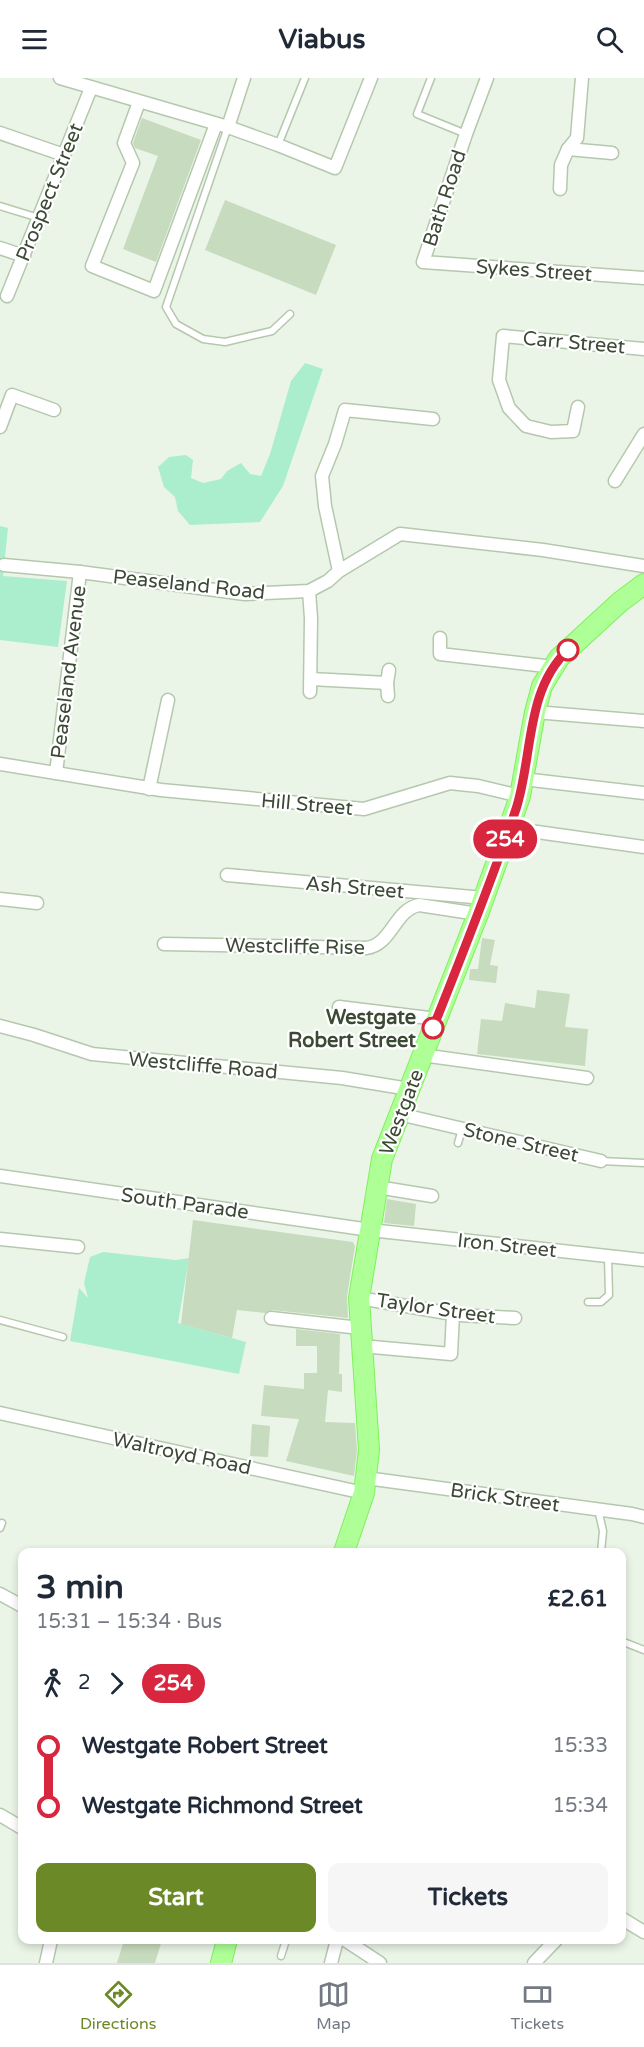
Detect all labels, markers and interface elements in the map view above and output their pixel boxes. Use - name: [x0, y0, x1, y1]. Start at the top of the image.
- icon: menu: [18, 23, 51, 56]
- text: Viabus: [279, 23, 365, 56]
- icon: search: [593, 23, 626, 56]
- street label: Prospect Street: [11, 119, 89, 265]
- street label: Bath Road: [418, 147, 472, 250]
- street label: Sykes Street: [475, 255, 593, 287]
- street label: Carr Street: [522, 327, 627, 359]
- street label: Peaseland Road: [111, 565, 266, 605]
- street label: Peaseland Avenue: [46, 584, 92, 760]
- unlabelled marker: [557, 639, 579, 661]
- street label: Hill Street: [260, 789, 354, 821]
- line badge: 254: [470, 820, 540, 858]
- text: 254: [485, 827, 525, 852]
- street label: Ash Street: [305, 872, 406, 904]
- street label: Westcliffe Rise: [225, 934, 365, 960]
- place label: Westgate Robert Street: [288, 1006, 416, 1053]
- marker: Westgate Robert Street: [422, 1017, 444, 1039]
- street label: Westcliffe Road: [127, 1048, 279, 1084]
- street label: Westgate: [375, 1066, 429, 1159]
- street label: Stone Street: [461, 1118, 581, 1168]
- street label: South Parade: [119, 1183, 250, 1225]
- street label: Iron Street: [456, 1229, 558, 1263]
- street label: Taylor Street: [375, 1289, 497, 1329]
- street label: Waltroyd Road: [110, 1428, 253, 1480]
- street label: Brick Street: [449, 1478, 561, 1518]
- text: 3 min: [36, 1568, 124, 1607]
- text: £2.61: [548, 1586, 608, 1612]
- text: 15:31 – 15:34 · Bus: [36, 1610, 222, 1634]
- icon: walk: [36, 1667, 69, 1700]
- icon: forward: [100, 1667, 133, 1700]
- text: 2: [78, 1671, 91, 1695]
- text: 254: [154, 1671, 193, 1696]
- text: Westgate Robert Street: [82, 1733, 328, 1759]
- text: 15:33: [553, 1734, 608, 1758]
- text: Westgate Richmond Street: [82, 1793, 363, 1819]
- text: 15:34: [553, 1794, 608, 1818]
- button: Start: [36, 1863, 316, 1932]
- button: Tickets: [328, 1863, 608, 1932]
- tab: Directions: [80, 1978, 156, 2034]
- tab: Map: [316, 1978, 351, 2034]
- tab: Tickets: [511, 1978, 564, 2034]

